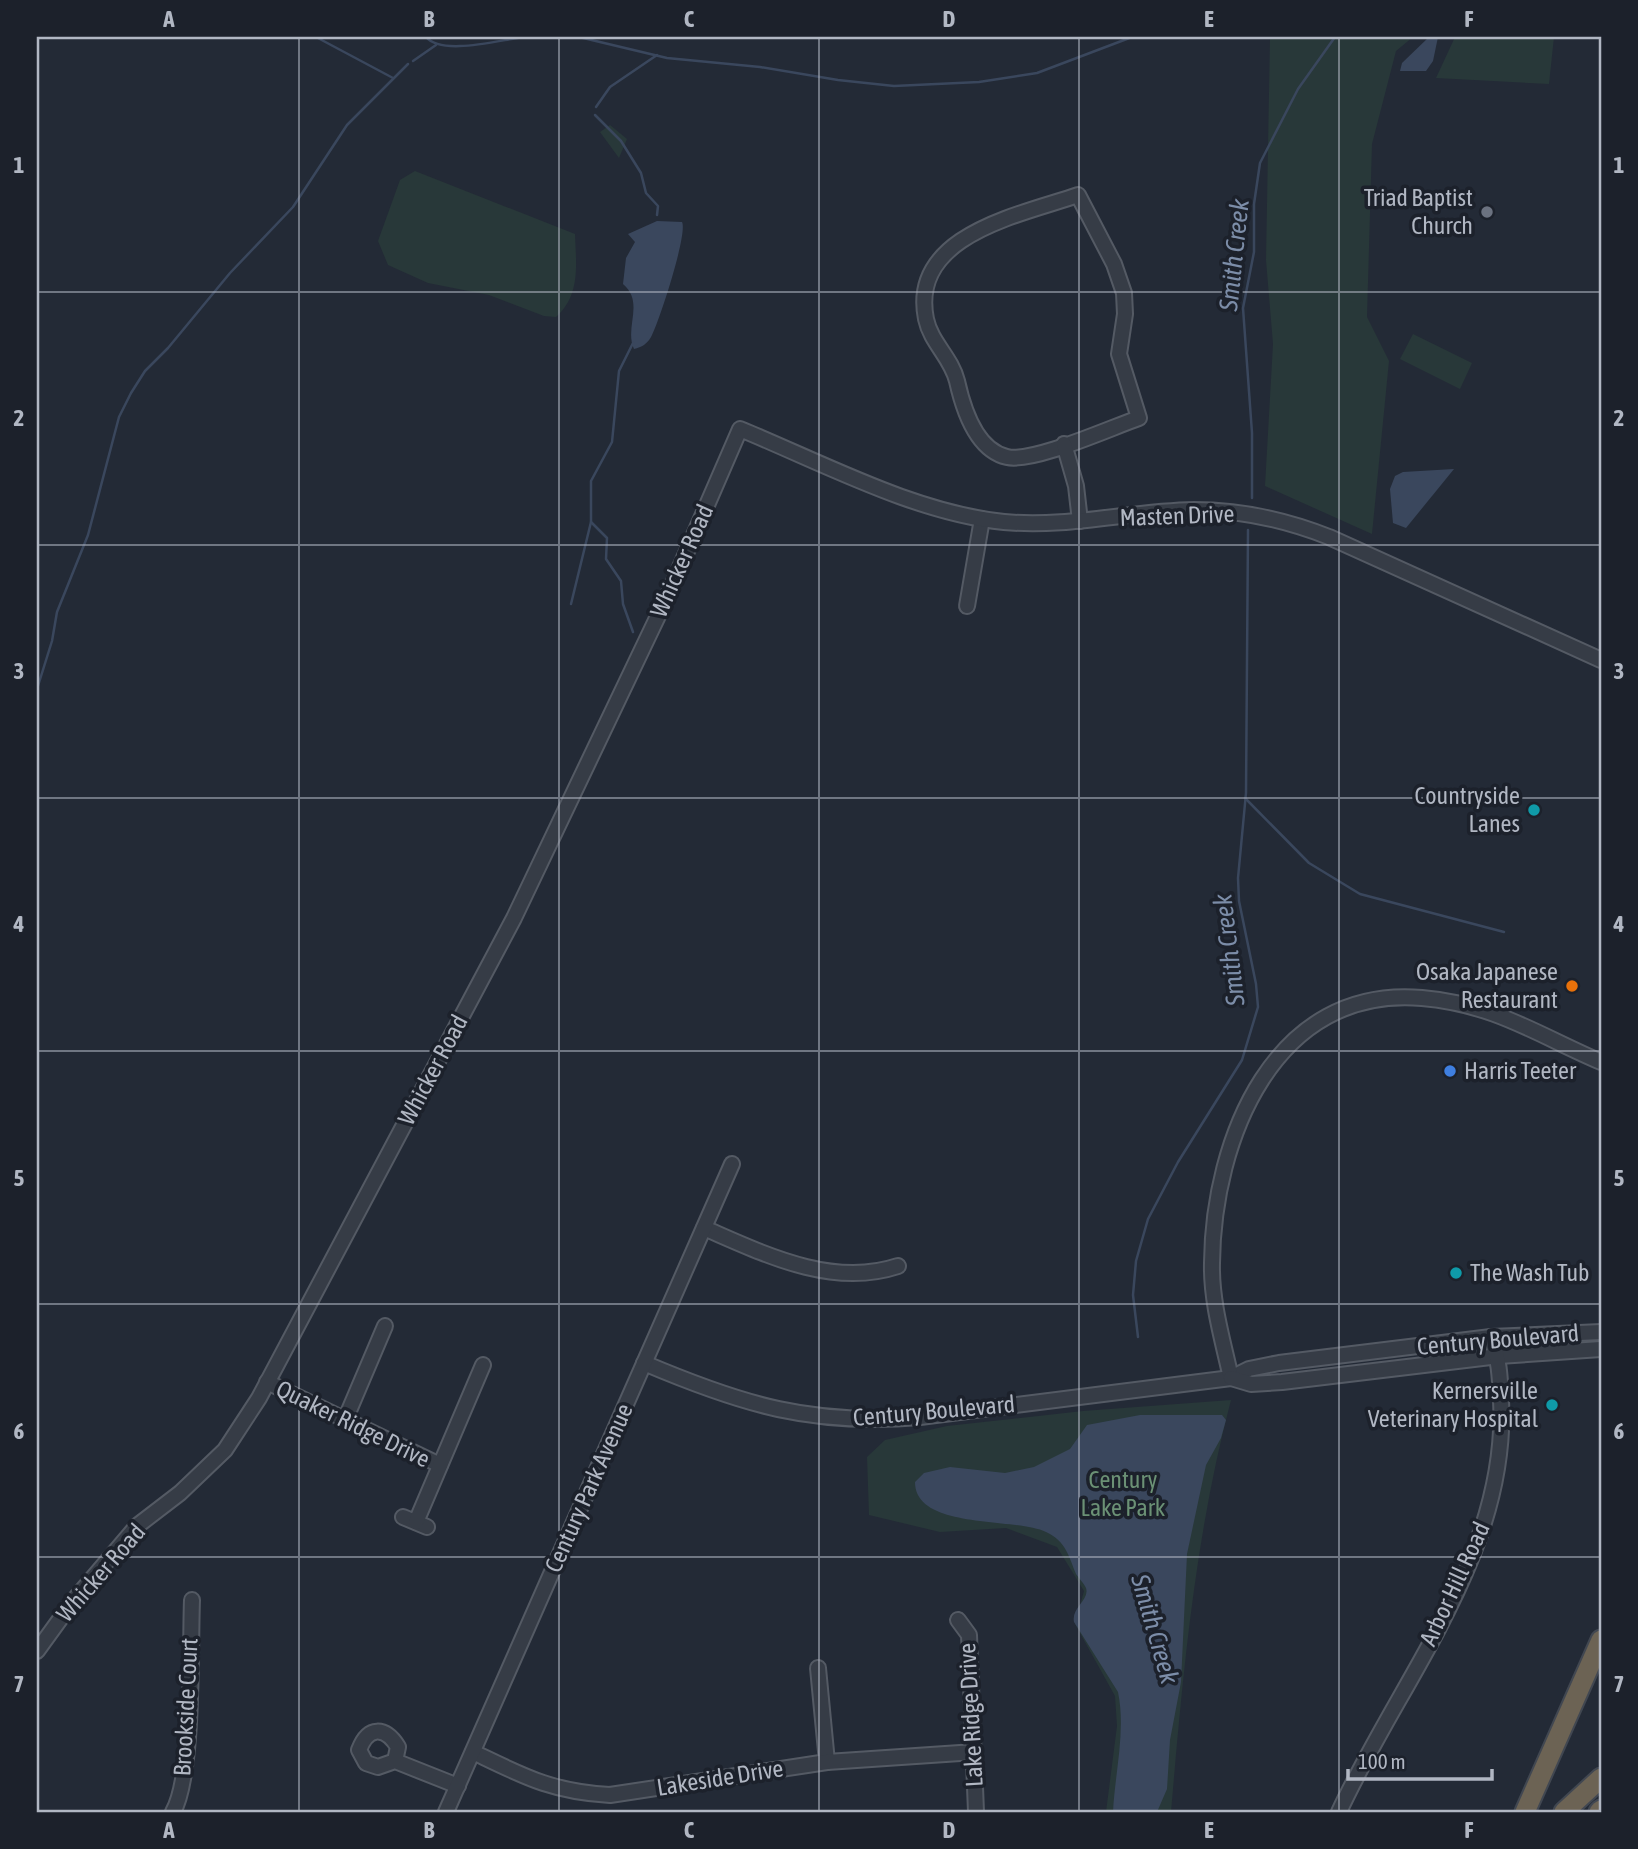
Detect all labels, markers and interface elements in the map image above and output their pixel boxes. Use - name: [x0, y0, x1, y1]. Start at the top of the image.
- text: A: [162, 6, 175, 32]
- text: B: [424, 6, 435, 32]
- text: C: [684, 6, 695, 32]
- text: D: [943, 6, 956, 32]
- text: E: [1204, 6, 1214, 32]
- text: F: [1464, 6, 1474, 32]
- text: 1: [14, 152, 25, 178]
- text: 1: [1614, 152, 1625, 178]
- place label: Triad Baptist Church: [1364, 184, 1473, 239]
- water label: Smith Creek: [1213, 197, 1255, 313]
- marker: Triad Baptist Church: [1479, 204, 1495, 220]
- text: 2: [14, 405, 24, 431]
- text: 2: [1614, 405, 1624, 431]
- street label: Whicker Road: [645, 500, 718, 621]
- street label: Masten Drive: [1119, 500, 1235, 531]
- text: 3: [14, 658, 24, 684]
- text: 3: [1614, 658, 1624, 684]
- place label: Countryside Lanes: [1415, 782, 1520, 837]
- marker: Countryside Lanes: [1526, 802, 1542, 818]
- water label: Smith Creek: [1207, 892, 1251, 1009]
- text: 4: [13, 911, 25, 937]
- text: 4: [1613, 911, 1625, 937]
- place label: Osaka Japanese Restaurant: [1416, 958, 1558, 1013]
- marker: Osaka Japanese Restaurant: [1564, 978, 1580, 994]
- street label: Whicker Road: [392, 1010, 473, 1129]
- place label: Harris Teeter: [1464, 1057, 1577, 1084]
- marker: Harris Teeter: [1442, 1063, 1458, 1079]
- text: 5: [14, 1165, 25, 1191]
- text: 5: [1614, 1165, 1625, 1191]
- place label: The Wash Tub: [1470, 1259, 1589, 1286]
- marker: The Wash Tub: [1448, 1265, 1464, 1281]
- street label: Century Boulevard: [1416, 1319, 1580, 1360]
- street label: Quaker Ridge Drive: [272, 1375, 434, 1472]
- place label: Kernersville Veterinary Hospital: [1368, 1377, 1539, 1432]
- street label: Century Boulevard: [852, 1390, 1016, 1431]
- marker: Kernersville Veterinary Hospital: [1544, 1397, 1560, 1413]
- street label: Century Park Avenue: [539, 1399, 638, 1576]
- text: 6: [14, 1418, 25, 1444]
- text: 6: [1614, 1418, 1625, 1444]
- park label: Century Lake Park: [1081, 1466, 1166, 1521]
- street label: Whicker Road: [51, 1518, 150, 1627]
- street label: Arbor Hill Road: [1414, 1518, 1495, 1650]
- water label: Smith Creek: [1125, 1570, 1185, 1688]
- street label: Brookside Court: [168, 1637, 203, 1777]
- street label: Lake Ridge Drive: [953, 1642, 988, 1788]
- text: 7: [14, 1671, 24, 1697]
- text: 7: [1614, 1671, 1624, 1697]
- scale bar: [1348, 1737, 1491, 1781]
- text: 100 m: [1358, 1749, 1406, 1773]
- street label: Lakeside Drive: [655, 1754, 785, 1801]
- text: A: [162, 1817, 175, 1843]
- text: B: [424, 1817, 435, 1843]
- text: C: [684, 1817, 695, 1843]
- text: D: [943, 1817, 956, 1843]
- text: E: [1204, 1817, 1214, 1843]
- text: F: [1464, 1817, 1474, 1843]

